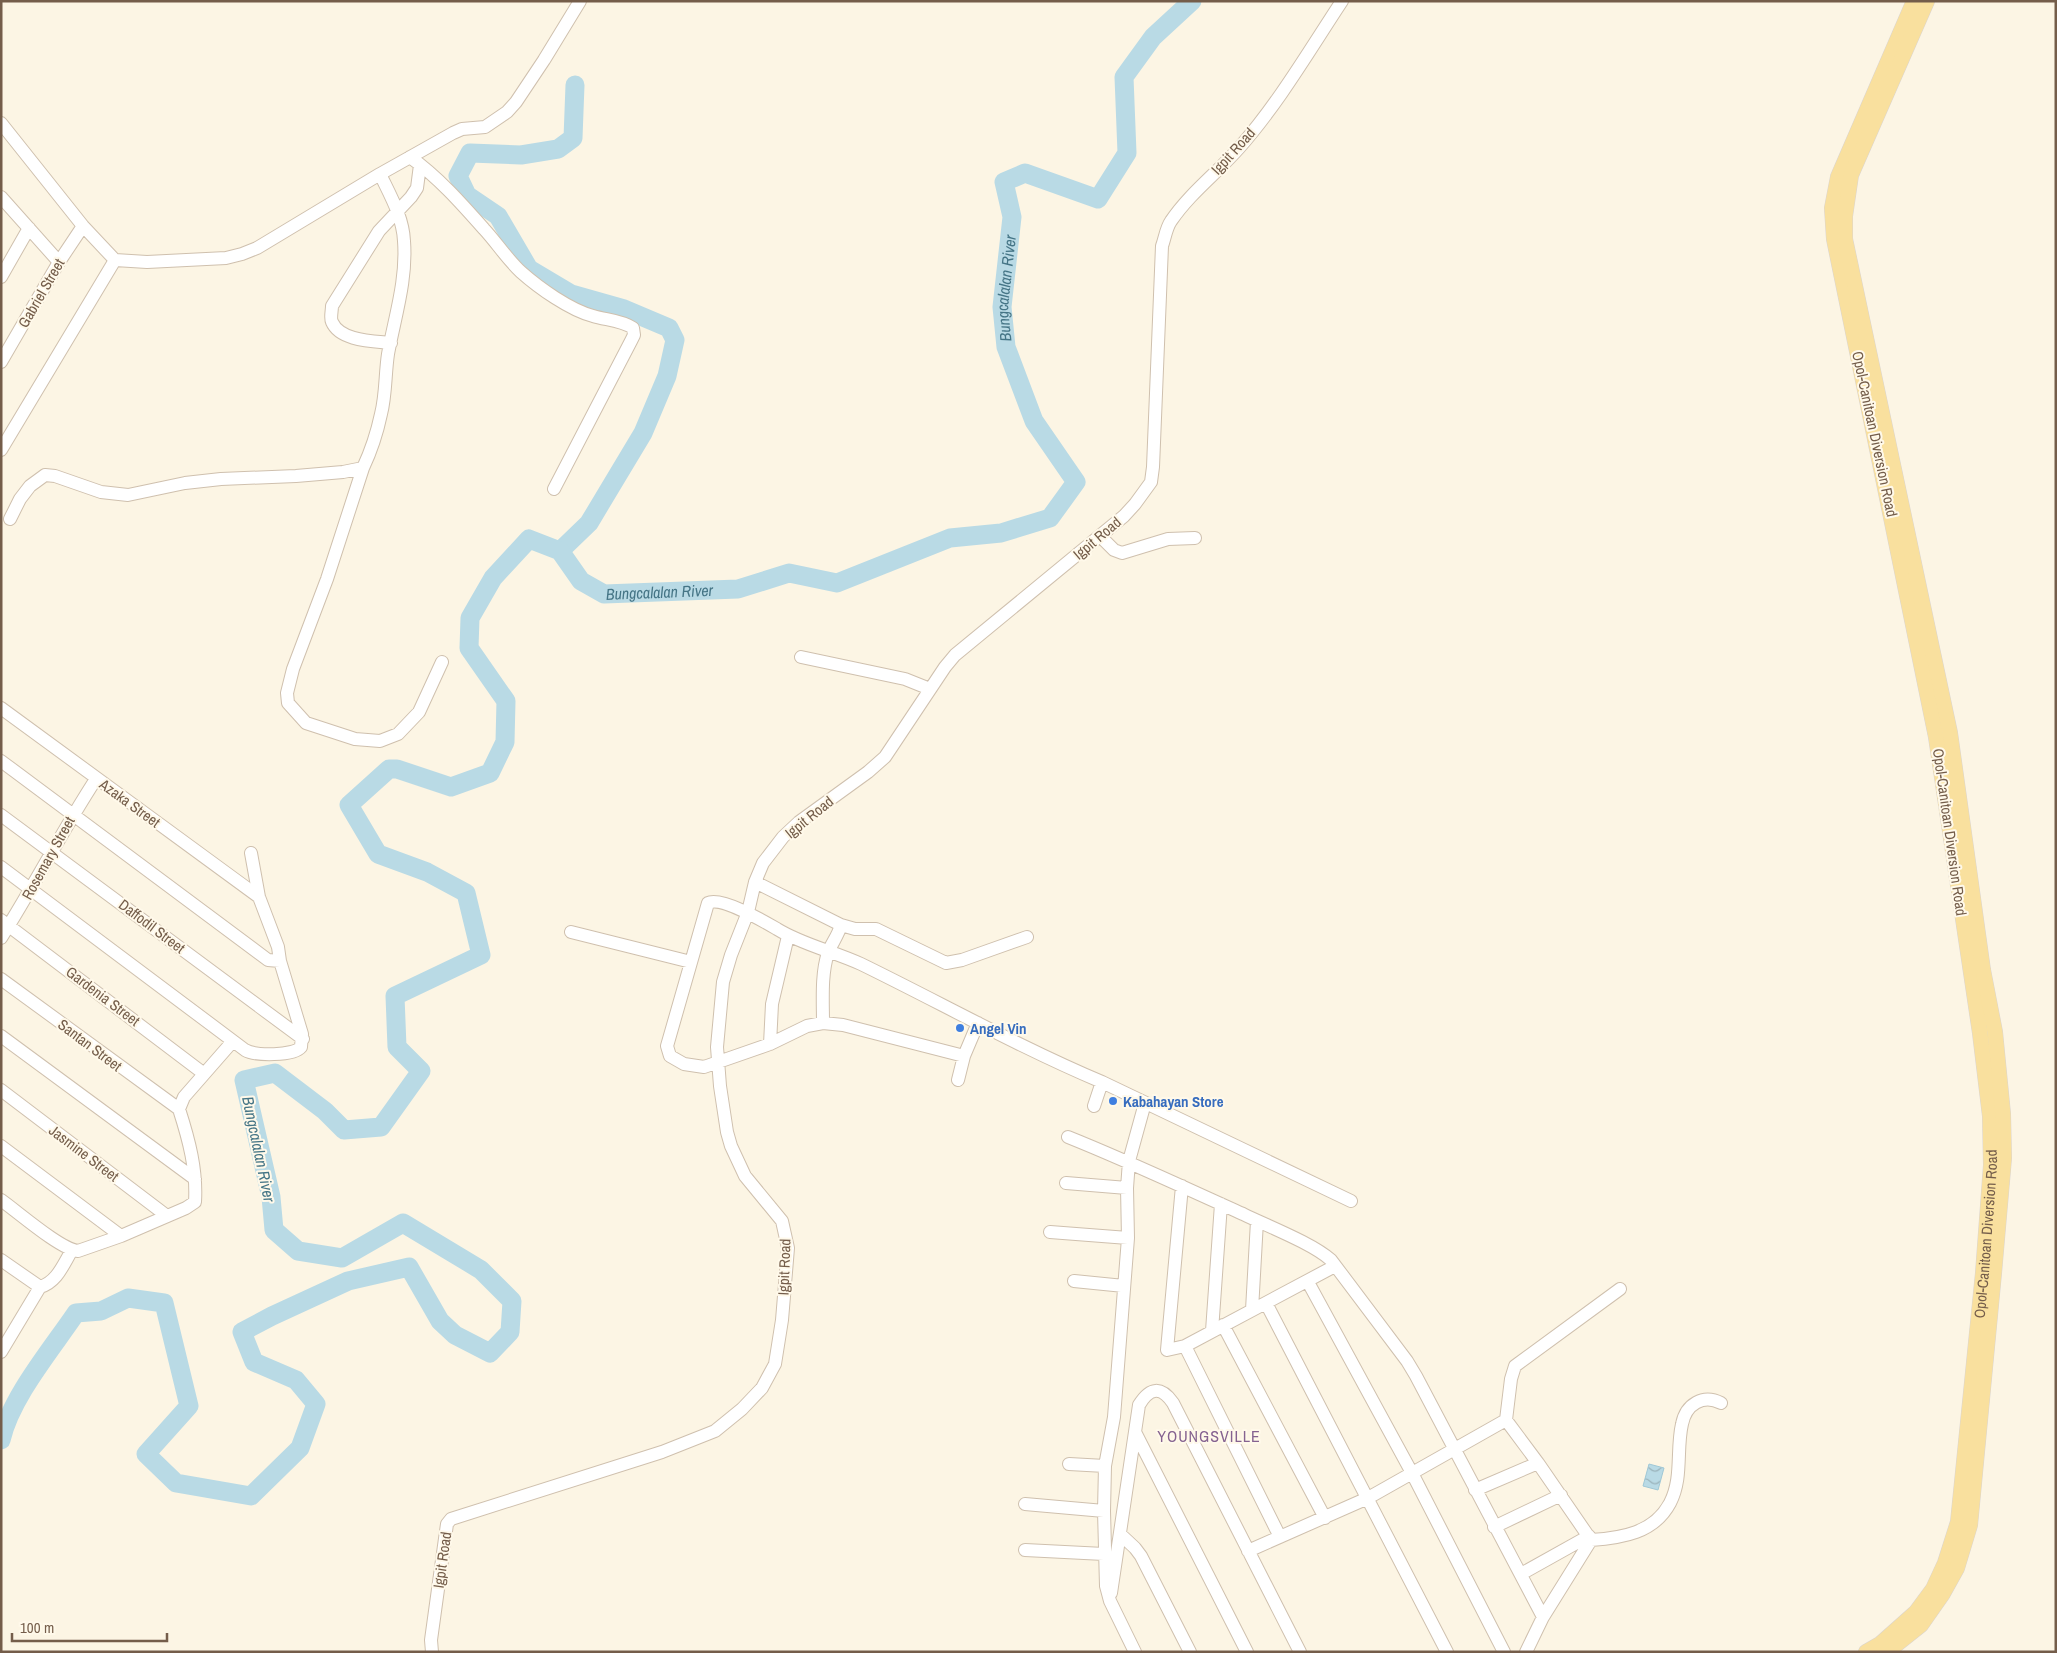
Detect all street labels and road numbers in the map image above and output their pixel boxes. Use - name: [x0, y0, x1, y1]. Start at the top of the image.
- street label: Igpit Road: [1206, 123, 1260, 179]
- street label: Gabriel Street: [13, 254, 70, 331]
- street label: Opol-Canitoan Diversion Road: [1847, 349, 1903, 519]
- street label: Igpit Road: [1069, 512, 1125, 564]
- street label: Opol-Canitoan Diversion Road: [1928, 747, 1972, 917]
- street label: Azaka Street: [95, 773, 165, 833]
- street label: Igpit Road: [780, 791, 838, 843]
- street label: Rosemary Street: [16, 812, 80, 903]
- street label: Daffodil Street: [114, 894, 190, 958]
- street label: Gardenia Street: [62, 961, 145, 1031]
- street label: Santan Street: [54, 1014, 127, 1076]
- street label: Jasmine Street: [45, 1120, 124, 1187]
- street label: Opol-Canitoan Diversion Road: [1968, 1149, 2002, 1319]
- street label: Igpit Road: [773, 1238, 795, 1296]
- street label: Igpit Road: [428, 1530, 456, 1590]

